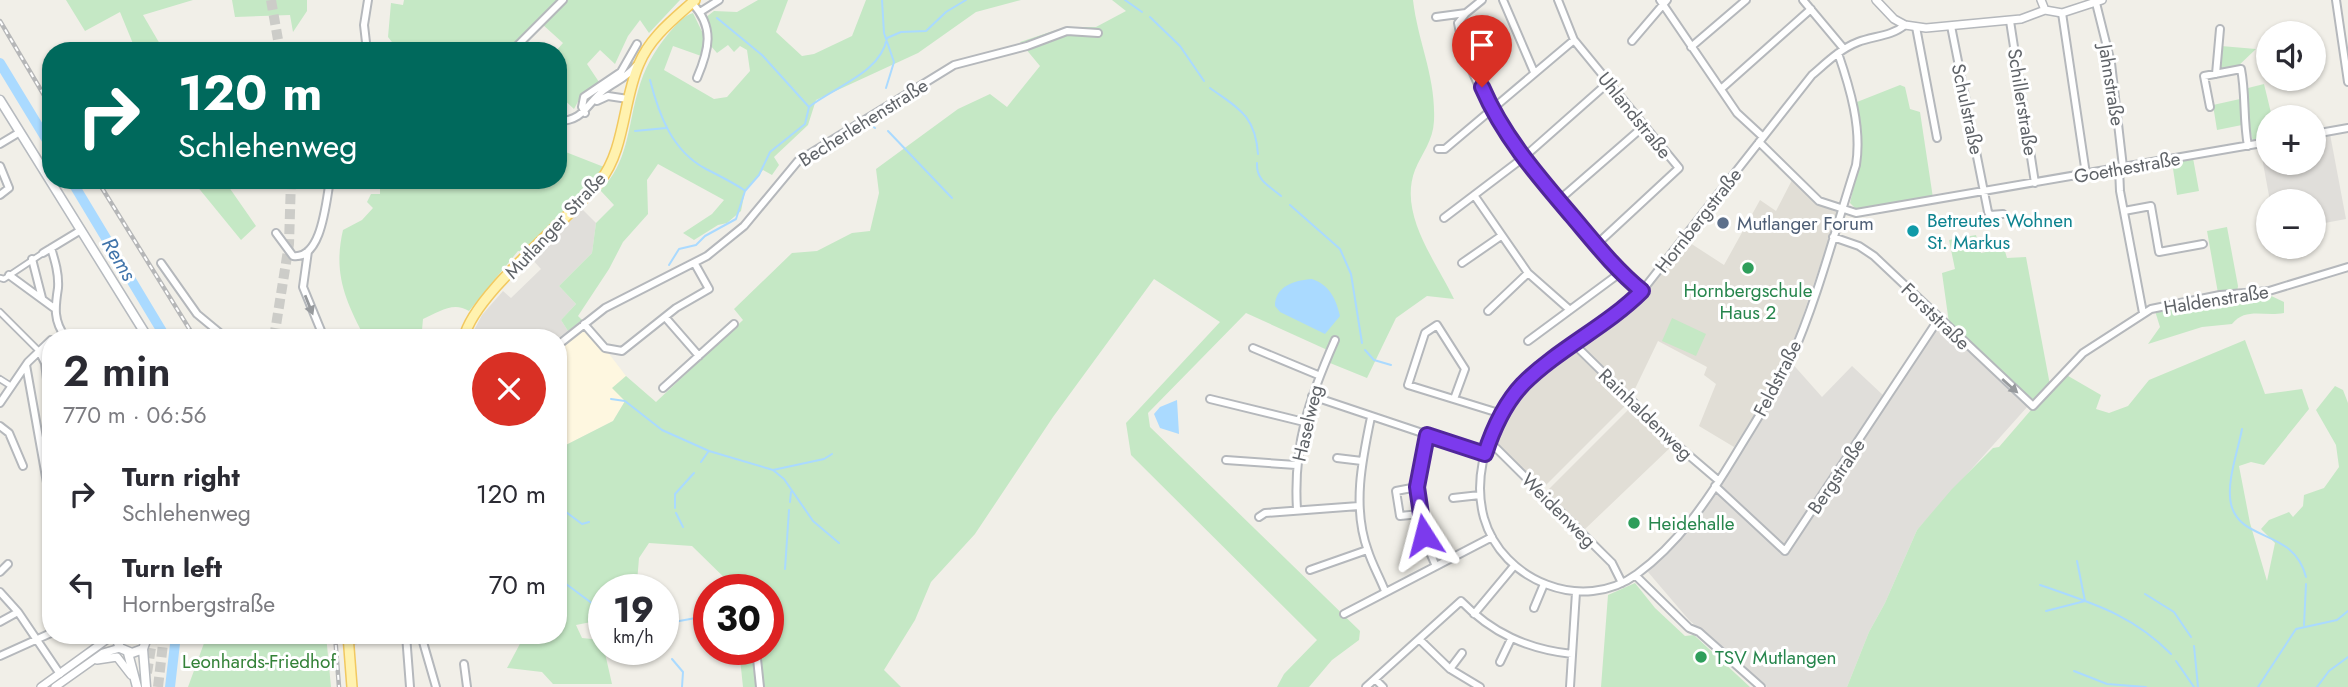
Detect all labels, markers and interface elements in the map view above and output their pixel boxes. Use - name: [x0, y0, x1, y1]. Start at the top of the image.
- pin: [1452, 15, 1512, 87]
- map controls: [2256, 21, 2326, 259]
- button: sound: [2256, 21, 2326, 91]
- icon: arrive: [1463, 26, 1501, 64]
- street label: Jahnstraße: [2091, 39, 2131, 128]
- street label: Schillerstraße: [2001, 47, 2044, 158]
- text: 120 m: [178, 58, 322, 128]
- street label: Schulstraße: [1945, 61, 1990, 157]
- street label: Uhlandstraße: [1591, 66, 1678, 165]
- icon: right: [63, 70, 154, 161]
- street label: Becherlehenstraße: [793, 72, 933, 173]
- button: +: [2256, 105, 2326, 175]
- text: Schlehenweg: [178, 123, 357, 169]
- street label: Goethestraße: [2072, 145, 2183, 190]
- street label: Hornbergstraße: [1649, 162, 1748, 278]
- street label: Mutlanger Straße: [499, 166, 612, 285]
- button: −: [2256, 189, 2326, 259]
- place label: Betreutes Wohnen St. Markus: [1927, 207, 2073, 256]
- place label: Mutlanger Forum: [1737, 210, 1874, 237]
- marker: Mutlanger Forum: [1715, 215, 1731, 231]
- marker: Betreutes Wohnen St. Markus: [1905, 223, 1921, 239]
- water label: Rems: [94, 232, 144, 287]
- marker: Hornbergschule Haus 2: [1740, 260, 1756, 276]
- place label: Hornbergschule Haus 2: [1684, 277, 1813, 326]
- street label: Forststraße: [1895, 277, 1976, 356]
- street label: Haldenstraße: [2162, 278, 2271, 321]
- one-way arrow: [304, 294, 315, 315]
- street label: Feldstraße: [1747, 335, 1808, 421]
- text: 2 min: [63, 341, 171, 402]
- button: close: [472, 352, 546, 426]
- street label: Rainhaldenweg: [1592, 362, 1699, 466]
- one-way arrow: [2001, 378, 2019, 394]
- street label: Haselweg: [1286, 382, 1329, 464]
- text: 770 m · 06:56: [63, 398, 207, 432]
- street label: Bergstraße: [1801, 433, 1872, 519]
- text: Turn right: [122, 458, 240, 496]
- street label: Weidenweg: [1515, 467, 1602, 554]
- icon: right: [63, 475, 101, 513]
- text: 120 m: [476, 475, 546, 513]
- text: Schlehenweg: [122, 496, 251, 530]
- position arrow: [1387, 498, 1461, 572]
- place label: Heidehalle: [1648, 510, 1735, 537]
- marker: Heidehalle: [1626, 515, 1642, 531]
- text: Turn left: [122, 549, 222, 587]
- icon: left: [63, 566, 101, 604]
- text: 70 m: [489, 566, 546, 604]
- speed limit sign: 30: [693, 574, 784, 665]
- text: 19: [613, 585, 654, 635]
- text: Hornbergstraße: [122, 587, 275, 621]
- text: km/h: [613, 624, 654, 650]
- place label: TSV Mutlangen: [1715, 644, 1837, 671]
- park label: Leonhards-Friedhof: [182, 648, 336, 675]
- marker: TSV Mutlangen: [1693, 649, 1709, 665]

